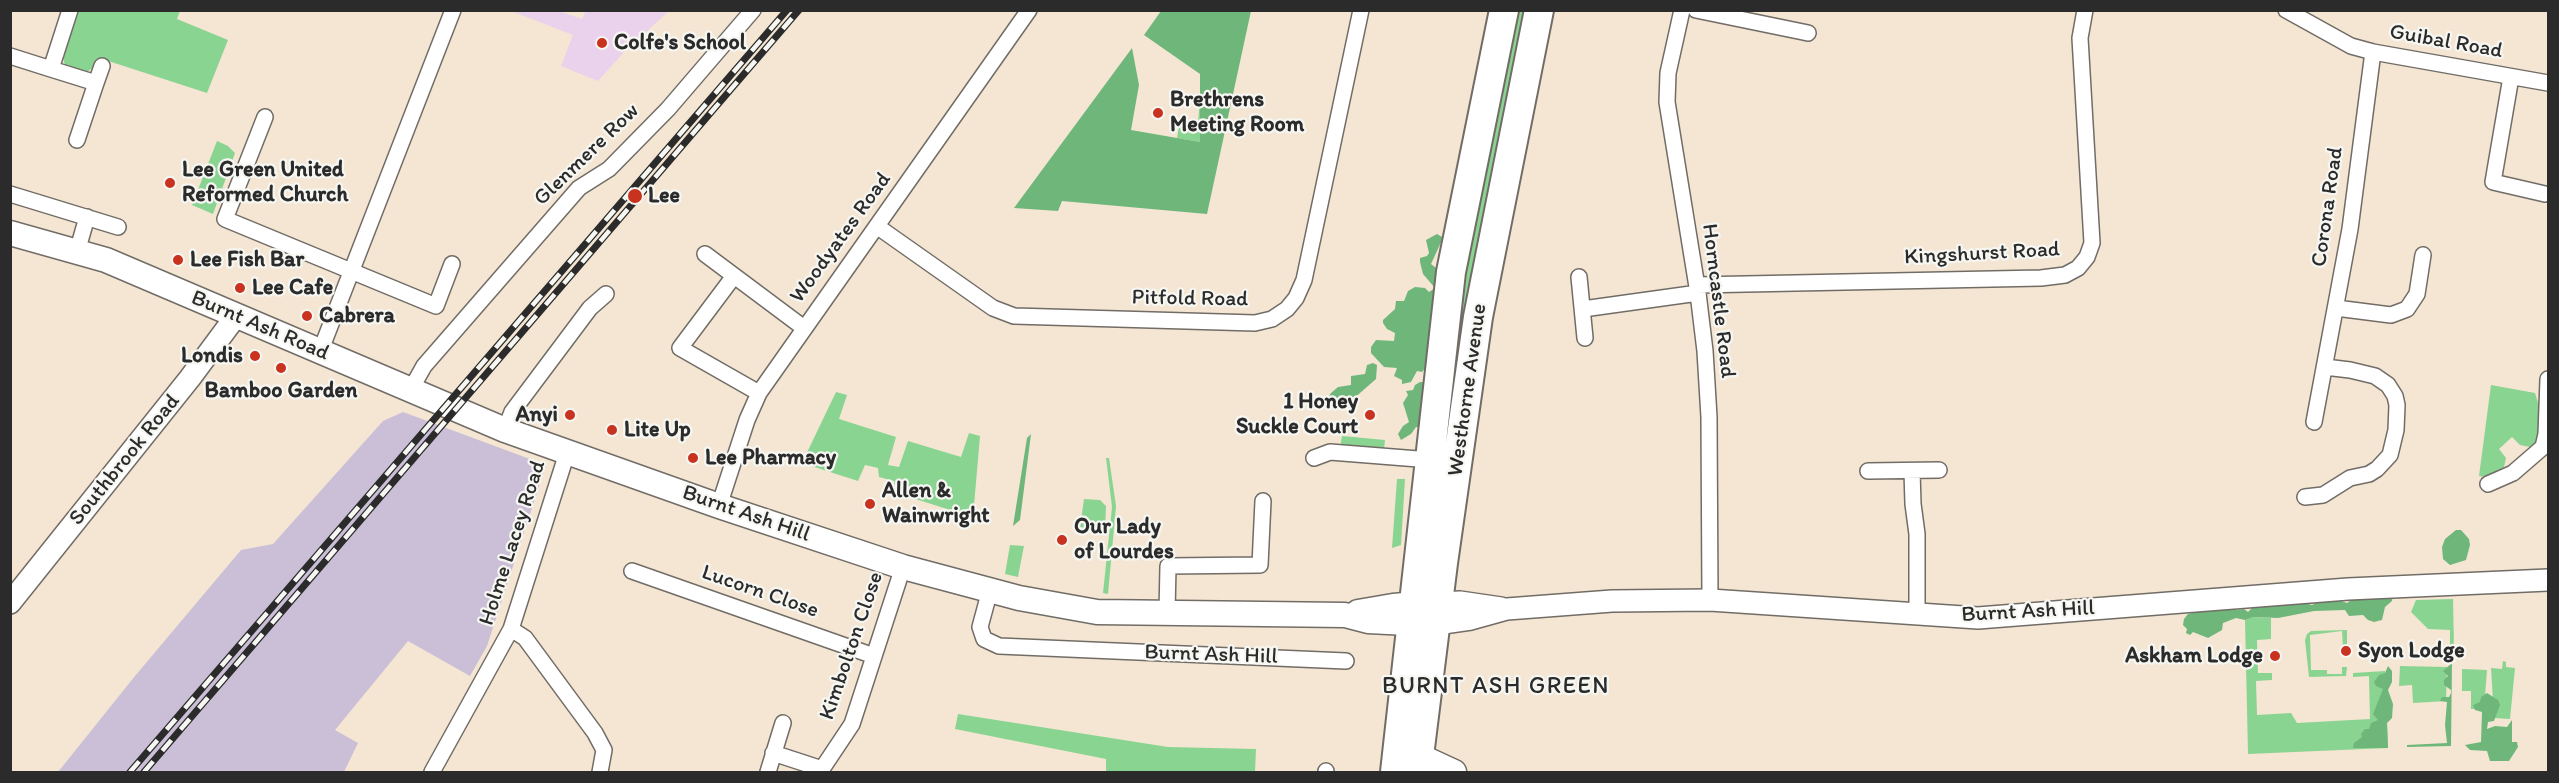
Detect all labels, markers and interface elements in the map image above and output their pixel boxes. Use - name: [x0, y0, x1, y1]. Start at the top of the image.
- street label: Guibal Road: [2387, 19, 2505, 65]
- place label: Colfe's School: [614, 30, 746, 56]
- marker: Colfe's School: [595, 36, 609, 50]
- place label: Brethrens Meeting Room: [1170, 87, 1304, 138]
- street label: Glenmere Row: [529, 98, 645, 212]
- marker: Brethrens Meeting Room: [1151, 106, 1165, 120]
- street label: Corona Road: [2307, 145, 2349, 269]
- place label: Lee Green United Reformed Church: [182, 157, 348, 208]
- street label: Woodyates Road: [785, 167, 897, 309]
- marker: Lee Green United Reformed Church: [163, 176, 177, 190]
- place label: Lee: [648, 183, 680, 209]
- marker: Lee: [626, 187, 644, 205]
- street label: Horncastle Road: [1695, 222, 1741, 380]
- street label: Kingshurst Road: [1903, 237, 2061, 271]
- place label: Lee Fish Bar: [190, 247, 304, 273]
- marker: Lee Fish Bar: [171, 253, 185, 267]
- place label: Lee Cafe: [252, 275, 333, 301]
- marker: Lee Cafe: [233, 281, 247, 295]
- street label: Burnt Ash Road: [187, 285, 333, 367]
- street label: Pitfold Road: [1131, 285, 1249, 313]
- street label: Westhorne Avenue: [1443, 302, 1493, 478]
- place label: Cabrera: [319, 303, 395, 329]
- marker: Cabrera: [300, 309, 314, 323]
- place label: Londis: [181, 343, 243, 369]
- marker: Londis: [248, 349, 262, 363]
- marker: Bamboo Garden: [274, 361, 288, 375]
- place label: Bamboo Garden: [205, 378, 357, 404]
- street label: Southbrook Road: [64, 389, 186, 531]
- place label: 1 Honey Suckle Court: [1236, 389, 1358, 440]
- place label: Anyi: [516, 402, 558, 428]
- marker: Anyi: [563, 408, 577, 422]
- marker: 1 Honey Suckle Court: [1363, 408, 1377, 422]
- place label: Lite Up: [624, 417, 691, 443]
- marker: Lite Up: [605, 423, 619, 437]
- place label: Lee Pharmacy: [705, 445, 836, 471]
- marker: Lee Pharmacy: [686, 451, 700, 465]
- street label: Holme Lacey Road: [474, 457, 552, 629]
- place label: Allen & Wainwright: [882, 478, 990, 530]
- street label: Burnt Ash Hill: [679, 480, 813, 548]
- marker: Allen & Wainwright: [863, 497, 877, 511]
- place label: Our Lady of Lourdes: [1074, 514, 1174, 566]
- marker: Our Lady of Lourdes: [1055, 533, 1069, 547]
- street label: Lucorn Close: [698, 560, 822, 624]
- street label: Kimbolton Close: [814, 568, 890, 724]
- street label: Burnt Ash Hill: [1961, 595, 2095, 629]
- place label: Syon Lodge: [2358, 638, 2465, 664]
- street label: Burnt Ash Hill: [1144, 639, 1278, 671]
- place label: Askham Lodge: [2125, 643, 2263, 669]
- marker: Syon Lodge: [2339, 644, 2353, 658]
- marker: Askham Lodge: [2268, 649, 2282, 663]
- district label: BURNT ASH GREEN: [1381, 673, 1611, 701]

